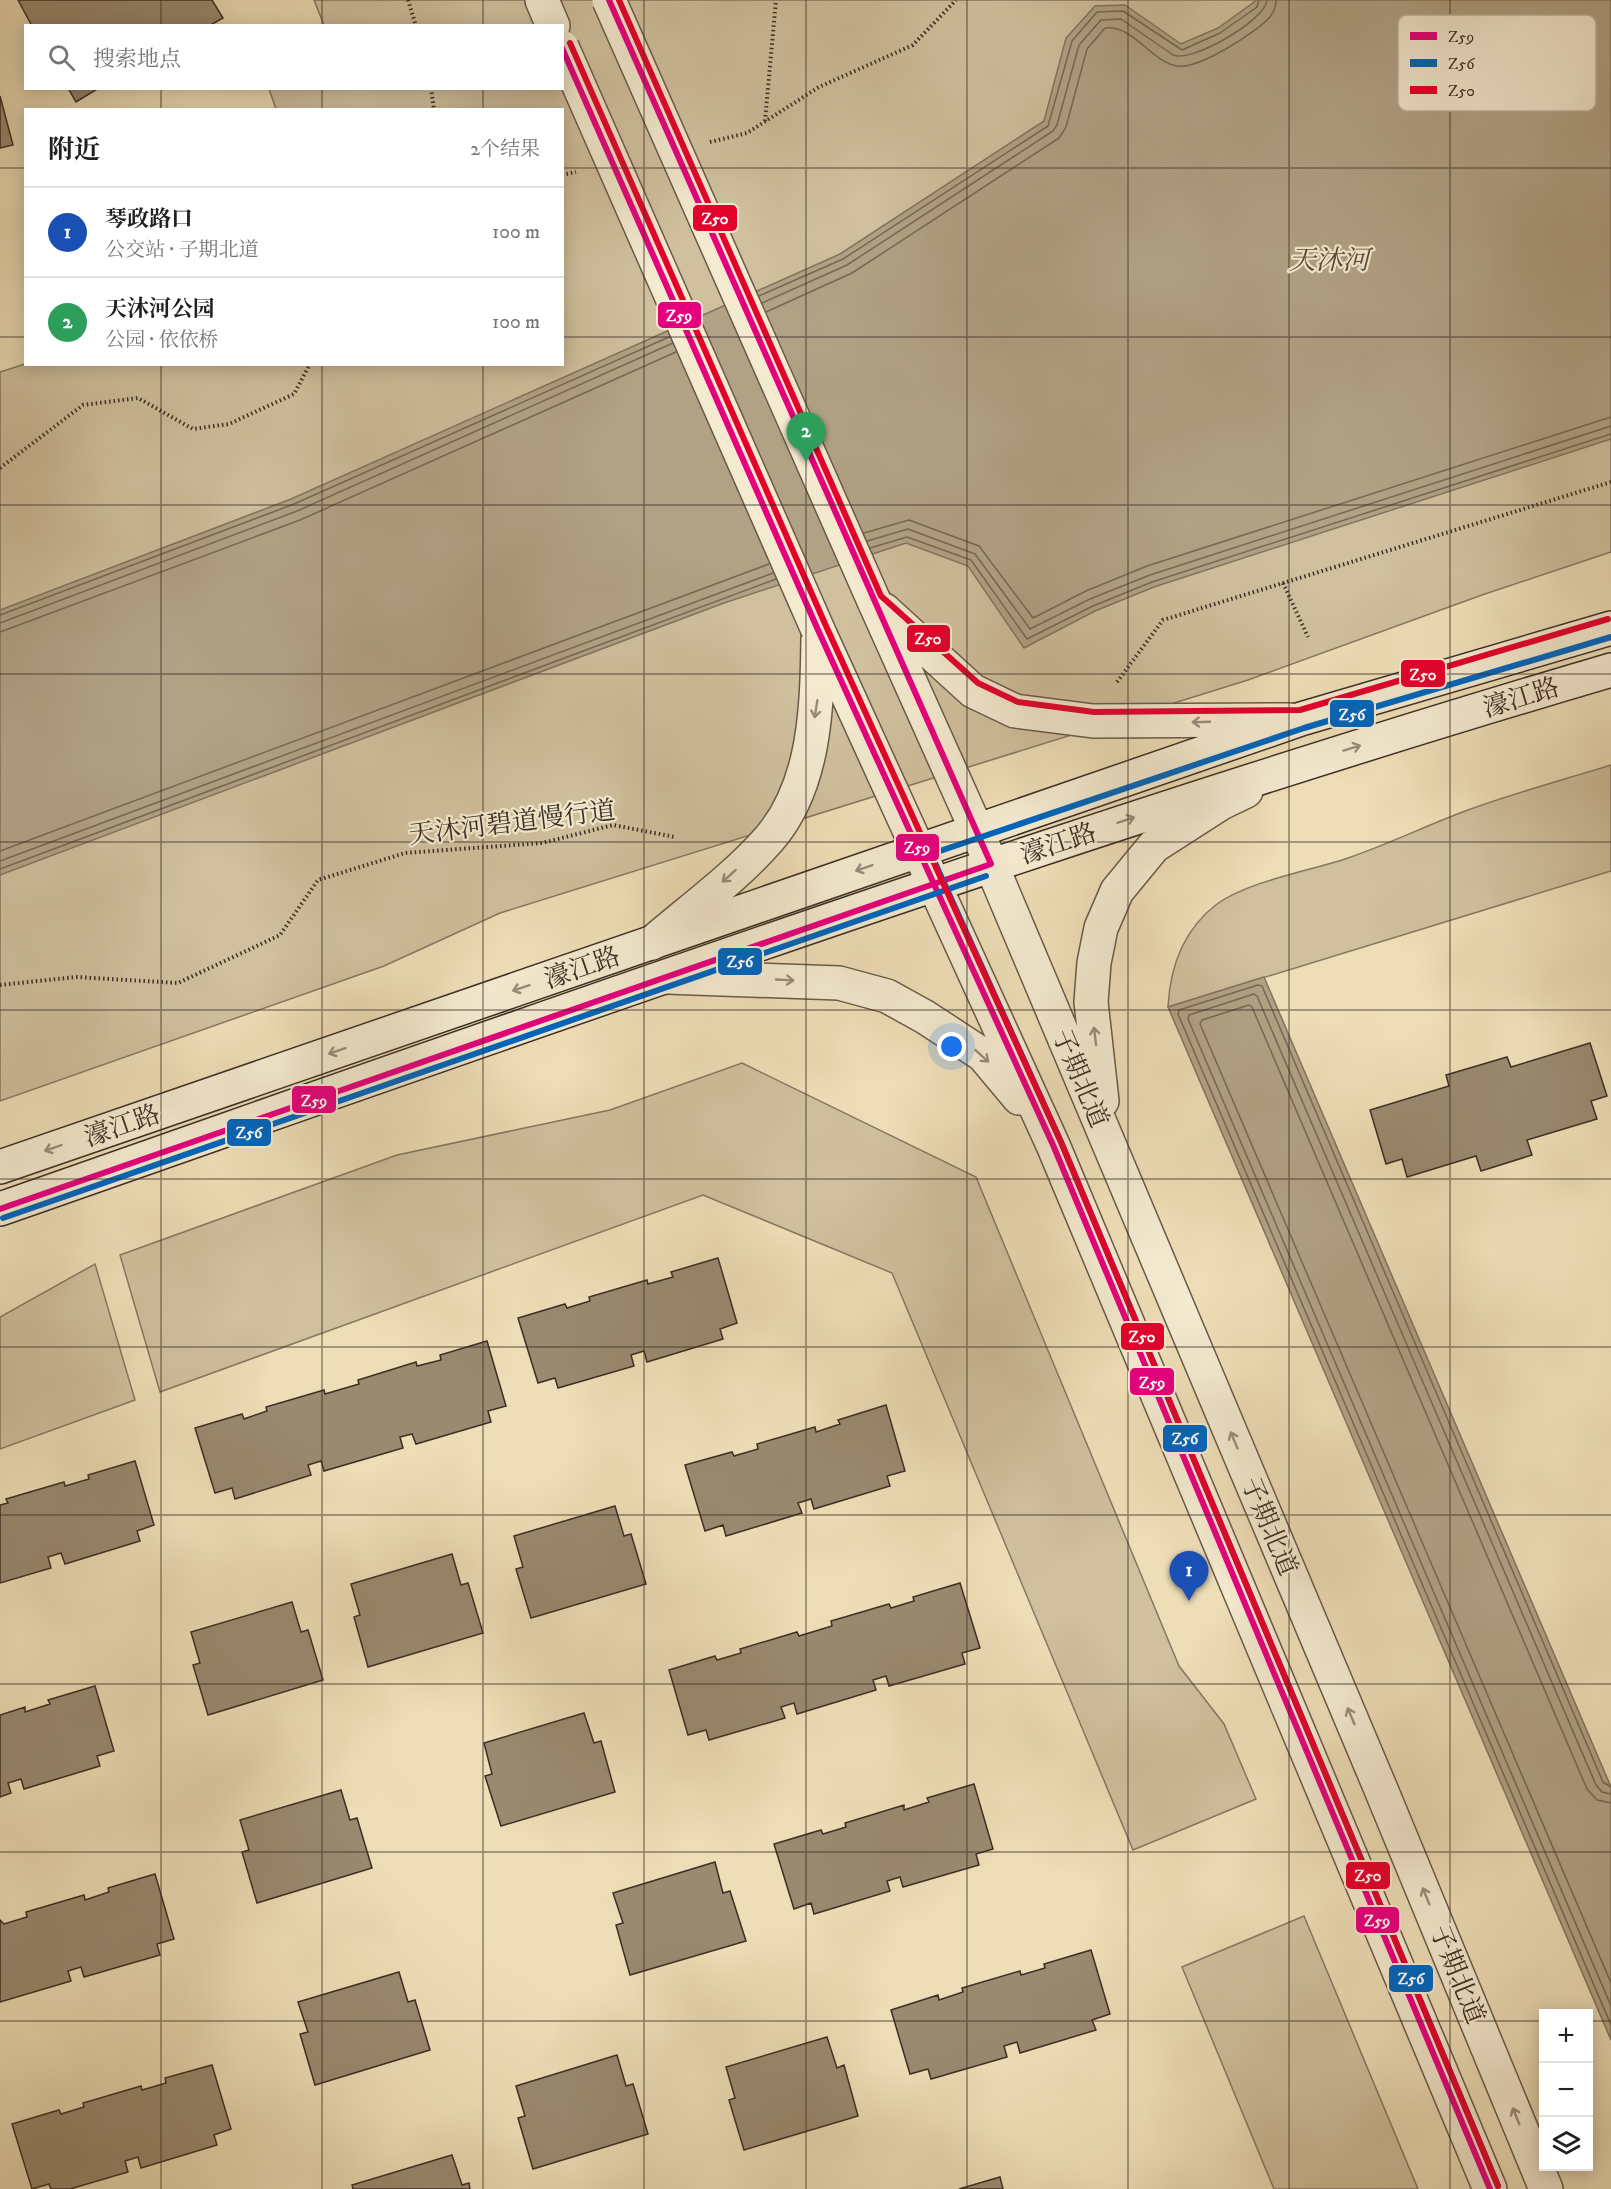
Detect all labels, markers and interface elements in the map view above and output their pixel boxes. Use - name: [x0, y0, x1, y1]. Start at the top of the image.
- legend: [1398, 15, 1596, 111]
- search box: [24, 24, 564, 90]
- text: Z59: [1448, 27, 1474, 47]
- icon: search: [45, 41, 78, 74]
- text: 搜索地点: [93, 46, 181, 73]
- text: Z56: [1448, 54, 1475, 74]
- text: Z50: [1448, 81, 1475, 101]
- text: 附近: [48, 134, 100, 167]
- text: 2个结果: [470, 137, 540, 162]
- line badge: Z50: [692, 204, 738, 232]
- text: 琴政路口: [105, 206, 193, 233]
- text: Z50: [702, 209, 729, 229]
- text: 1: [64, 220, 71, 245]
- text: 100 m: [492, 220, 540, 245]
- text: 公交站 · 子期北道: [105, 238, 258, 263]
- water label: 天沐河: [1289, 244, 1374, 278]
- text: 天沐河公园: [105, 296, 215, 323]
- line badge: Z59: [657, 301, 702, 329]
- text: Z59: [666, 306, 692, 326]
- text: 2: [63, 310, 72, 335]
- text: 100 m: [492, 310, 540, 335]
- text: 公园 · 依依桥: [105, 328, 218, 353]
- pin: 2: [786, 412, 826, 462]
- line badge: Z50: [906, 624, 951, 653]
- text: Z50: [915, 629, 942, 649]
- line badge: Z50: [1400, 659, 1446, 688]
- text: Z50: [1410, 665, 1437, 685]
- street label: 濠江路: [1479, 671, 1564, 726]
- one-way arrow: [810, 699, 821, 719]
- line badge: Z56: [1329, 699, 1375, 728]
- text: Z56: [1339, 705, 1367, 725]
- one-way arrow: [1191, 716, 1211, 728]
- one-way arrow: [1342, 742, 1361, 753]
- street label: 天沐河碧道慢行道: [407, 794, 617, 853]
- one-way arrow: [1116, 814, 1135, 825]
- street label: 濠江路: [1016, 817, 1101, 872]
- line badge: Z59: [895, 833, 940, 862]
- text: Z59: [904, 838, 930, 858]
- one-way arrow: [855, 864, 874, 875]
- one-way arrow: [722, 869, 737, 883]
- street label: 濠江路: [540, 940, 625, 997]
- line badge: Z56: [717, 947, 763, 976]
- text: Z56: [727, 952, 755, 972]
- one-way arrow: [775, 974, 795, 985]
- one-way arrow: [513, 984, 531, 995]
- street label: 子期北道: [1044, 1024, 1115, 1133]
- one-way arrow: [1089, 1026, 1100, 1046]
- your location: [937, 1032, 966, 1061]
- one-way arrow: [328, 1047, 347, 1058]
- one-way arrow: [974, 1049, 989, 1063]
- line badge: Z59: [291, 1085, 337, 1114]
- text: Z59: [301, 1091, 327, 1111]
- street label: 濠江路: [80, 1098, 165, 1155]
- line badge: Z56: [226, 1118, 272, 1147]
- text: Z56: [236, 1123, 264, 1143]
- one-way arrow: [44, 1144, 63, 1155]
- line badge: Z50: [1120, 1322, 1165, 1351]
- text: Z50: [1129, 1327, 1156, 1347]
- line badge: Z59: [1129, 1367, 1175, 1396]
- text: Z59: [1139, 1373, 1165, 1393]
- line badge: Z56: [1162, 1424, 1208, 1453]
- text: Z56: [1172, 1429, 1200, 1449]
- one-way arrow: [1228, 1431, 1239, 1450]
- street label: 子期北道: [1233, 1472, 1304, 1581]
- pin: 1: [1170, 1552, 1208, 1601]
- one-way arrow: [1344, 1708, 1356, 1726]
- line badge: Z50: [1345, 1861, 1391, 1890]
- text: Z50: [1355, 1866, 1382, 1886]
- one-way arrow: [1420, 1888, 1431, 1906]
- line badge: Z59: [1355, 1906, 1400, 1934]
- text: Z59: [1364, 1911, 1390, 1931]
- street label: 子期北道: [1422, 1920, 1491, 2029]
- line badge: Z56: [1388, 1964, 1434, 1993]
- text: Z56: [1398, 1969, 1426, 1989]
- map controls: [1539, 2009, 1593, 2171]
- button: +: [1539, 2009, 1593, 2063]
- button: −: [1539, 2063, 1593, 2117]
- one-way arrow: [1510, 2107, 1521, 2125]
- button: layers: [1539, 2117, 1593, 2171]

